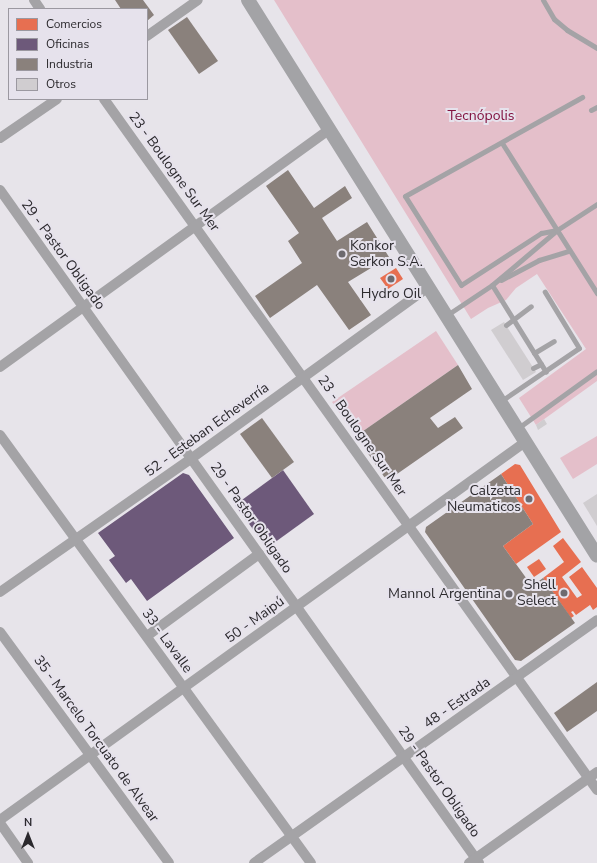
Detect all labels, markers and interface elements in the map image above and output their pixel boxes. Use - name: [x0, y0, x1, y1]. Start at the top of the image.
- legend: [8, 8, 148, 100]
- text: Comercios: [46, 16, 102, 32]
- text: Oficinas: [46, 36, 89, 52]
- text: Industria: [46, 56, 93, 72]
- text: Otros: [46, 76, 76, 92]
- park label: Tecnópolis: [447, 108, 515, 124]
- street label: 23 - Boulogne Sur Mer: [125, 109, 223, 235]
- street label: 29 - Pastor Obligado: [18, 197, 108, 313]
- place label: Konkor Serkon S.A.: [350, 238, 423, 270]
- marker: Konkor Serkon S.A.: [337, 249, 347, 259]
- marker: Hydro Oil: [386, 274, 396, 284]
- place label: Hydro Oil: [361, 286, 421, 302]
- street label: 23 - Boulogne Sur Mer: [314, 372, 410, 500]
- street label: 52 - Esteban Echeverría: [142, 379, 272, 481]
- street label: 29 - Pastor Obligado: [206, 459, 296, 577]
- place label: Calzetta Neumaticos: [447, 483, 521, 516]
- marker: Calzetta Neumaticos: [524, 494, 534, 504]
- place label: Shell Select: [517, 577, 556, 610]
- place label: Mannol Argentina: [388, 586, 501, 602]
- marker: Shell Select: [559, 588, 569, 598]
- marker: Mannol Argentina: [504, 589, 514, 599]
- street label: 50 - Maipú: [222, 593, 288, 647]
- street label: 33 - Lavalle: [138, 606, 196, 676]
- street label: 35 - Marcelo Torcuato de Alvear: [30, 652, 162, 826]
- street label: 48 - Estrada: [420, 674, 494, 732]
- street label: 29 - Pastor Obligado: [394, 723, 484, 841]
- north arrow: [8, 815, 48, 855]
- text: N: [24, 815, 32, 830]

